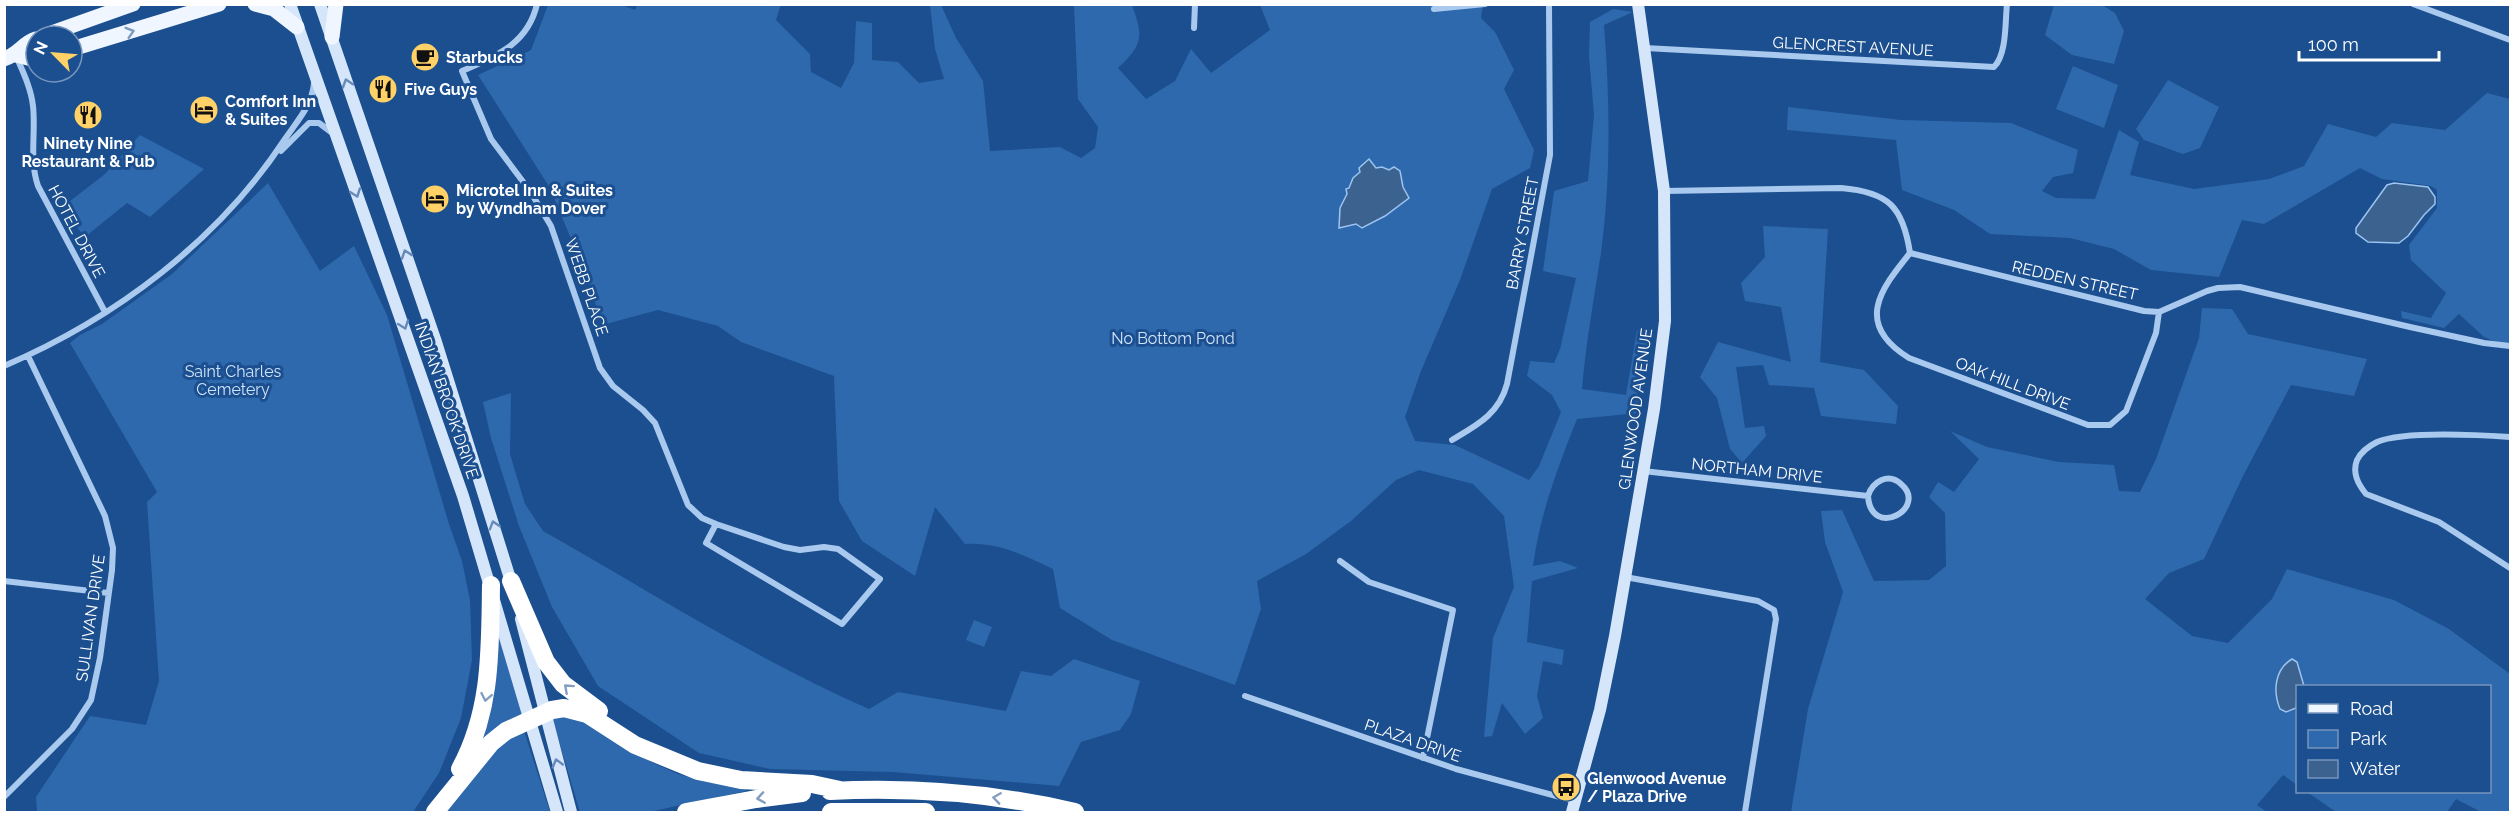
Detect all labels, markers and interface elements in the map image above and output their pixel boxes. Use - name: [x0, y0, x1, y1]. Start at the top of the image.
- north arrow: [24, 24, 84, 84]
- scale bar: [2299, 24, 2438, 62]
- one-way arrow: [124, 27, 135, 39]
- street label: GLENCREST AVENUE: [1772, 33, 1934, 60]
- text: 100 m: [2308, 34, 2359, 55]
- text: N: [30, 38, 52, 57]
- cafe icon: Starbucks: [409, 41, 441, 73]
- place label: Starbucks: [446, 48, 523, 67]
- restaurant icon: Five Guys: [367, 73, 399, 105]
- one-way arrow: [342, 78, 355, 89]
- place label: Five Guys: [404, 80, 477, 99]
- place label: Comfort Inn & Suites: [225, 92, 316, 129]
- hotel icon: Comfort Inn & Suites: [188, 94, 220, 126]
- restaurant icon: Ninety Nine Restaurant & Pub: [72, 99, 104, 131]
- place label: Ninety Nine Restaurant & Pub: [21, 134, 155, 171]
- street label: BARRY STREET: [1502, 175, 1543, 291]
- place label: Microtel Inn & Suites by Wyndham Dover: [456, 181, 613, 218]
- street label: HOTEL DRIVE: [44, 182, 109, 281]
- hotel icon: Microtel Inn & Suites by Wyndham Dover: [419, 183, 451, 215]
- one-way arrow: [348, 187, 361, 197]
- street label: WEBB PLACE: [561, 236, 612, 339]
- one-way arrow: [401, 249, 413, 260]
- street label: REDDEN STREET: [2010, 257, 2140, 304]
- one-way arrow: [396, 319, 409, 330]
- street label: INDIAN BROOK DRIVE: [411, 319, 482, 481]
- street label: GLENWOOD AVENUE: [1615, 327, 1656, 491]
- park label: No Bottom Pond: [1111, 329, 1235, 348]
- street label: OAK HILL DRIVE: [1953, 353, 2073, 414]
- park label: Saint Charles Cemetery: [185, 362, 282, 399]
- street label: NORTHAM DRIVE: [1690, 454, 1824, 487]
- one-way arrow: [488, 520, 501, 531]
- street label: SULLIVAN DRIVE: [72, 553, 109, 683]
- one-way arrow: [564, 684, 575, 695]
- legend: [2296, 685, 2491, 793]
- one-way arrow: [480, 692, 493, 702]
- text: Road: [2350, 698, 2393, 719]
- street label: PLAZA DRIVE: [1362, 715, 1464, 766]
- text: Park: [2350, 728, 2387, 749]
- one-way arrow: [552, 758, 564, 769]
- text: Water: [2350, 758, 2401, 779]
- place label: Glenwood Avenue / Plaza Drive: [1587, 769, 1727, 806]
- bus stop icon: Glenwood Avenue / Plaza Drive: [1550, 771, 1582, 803]
- one-way arrow: [756, 791, 766, 804]
- one-way arrow: [992, 792, 1001, 805]

